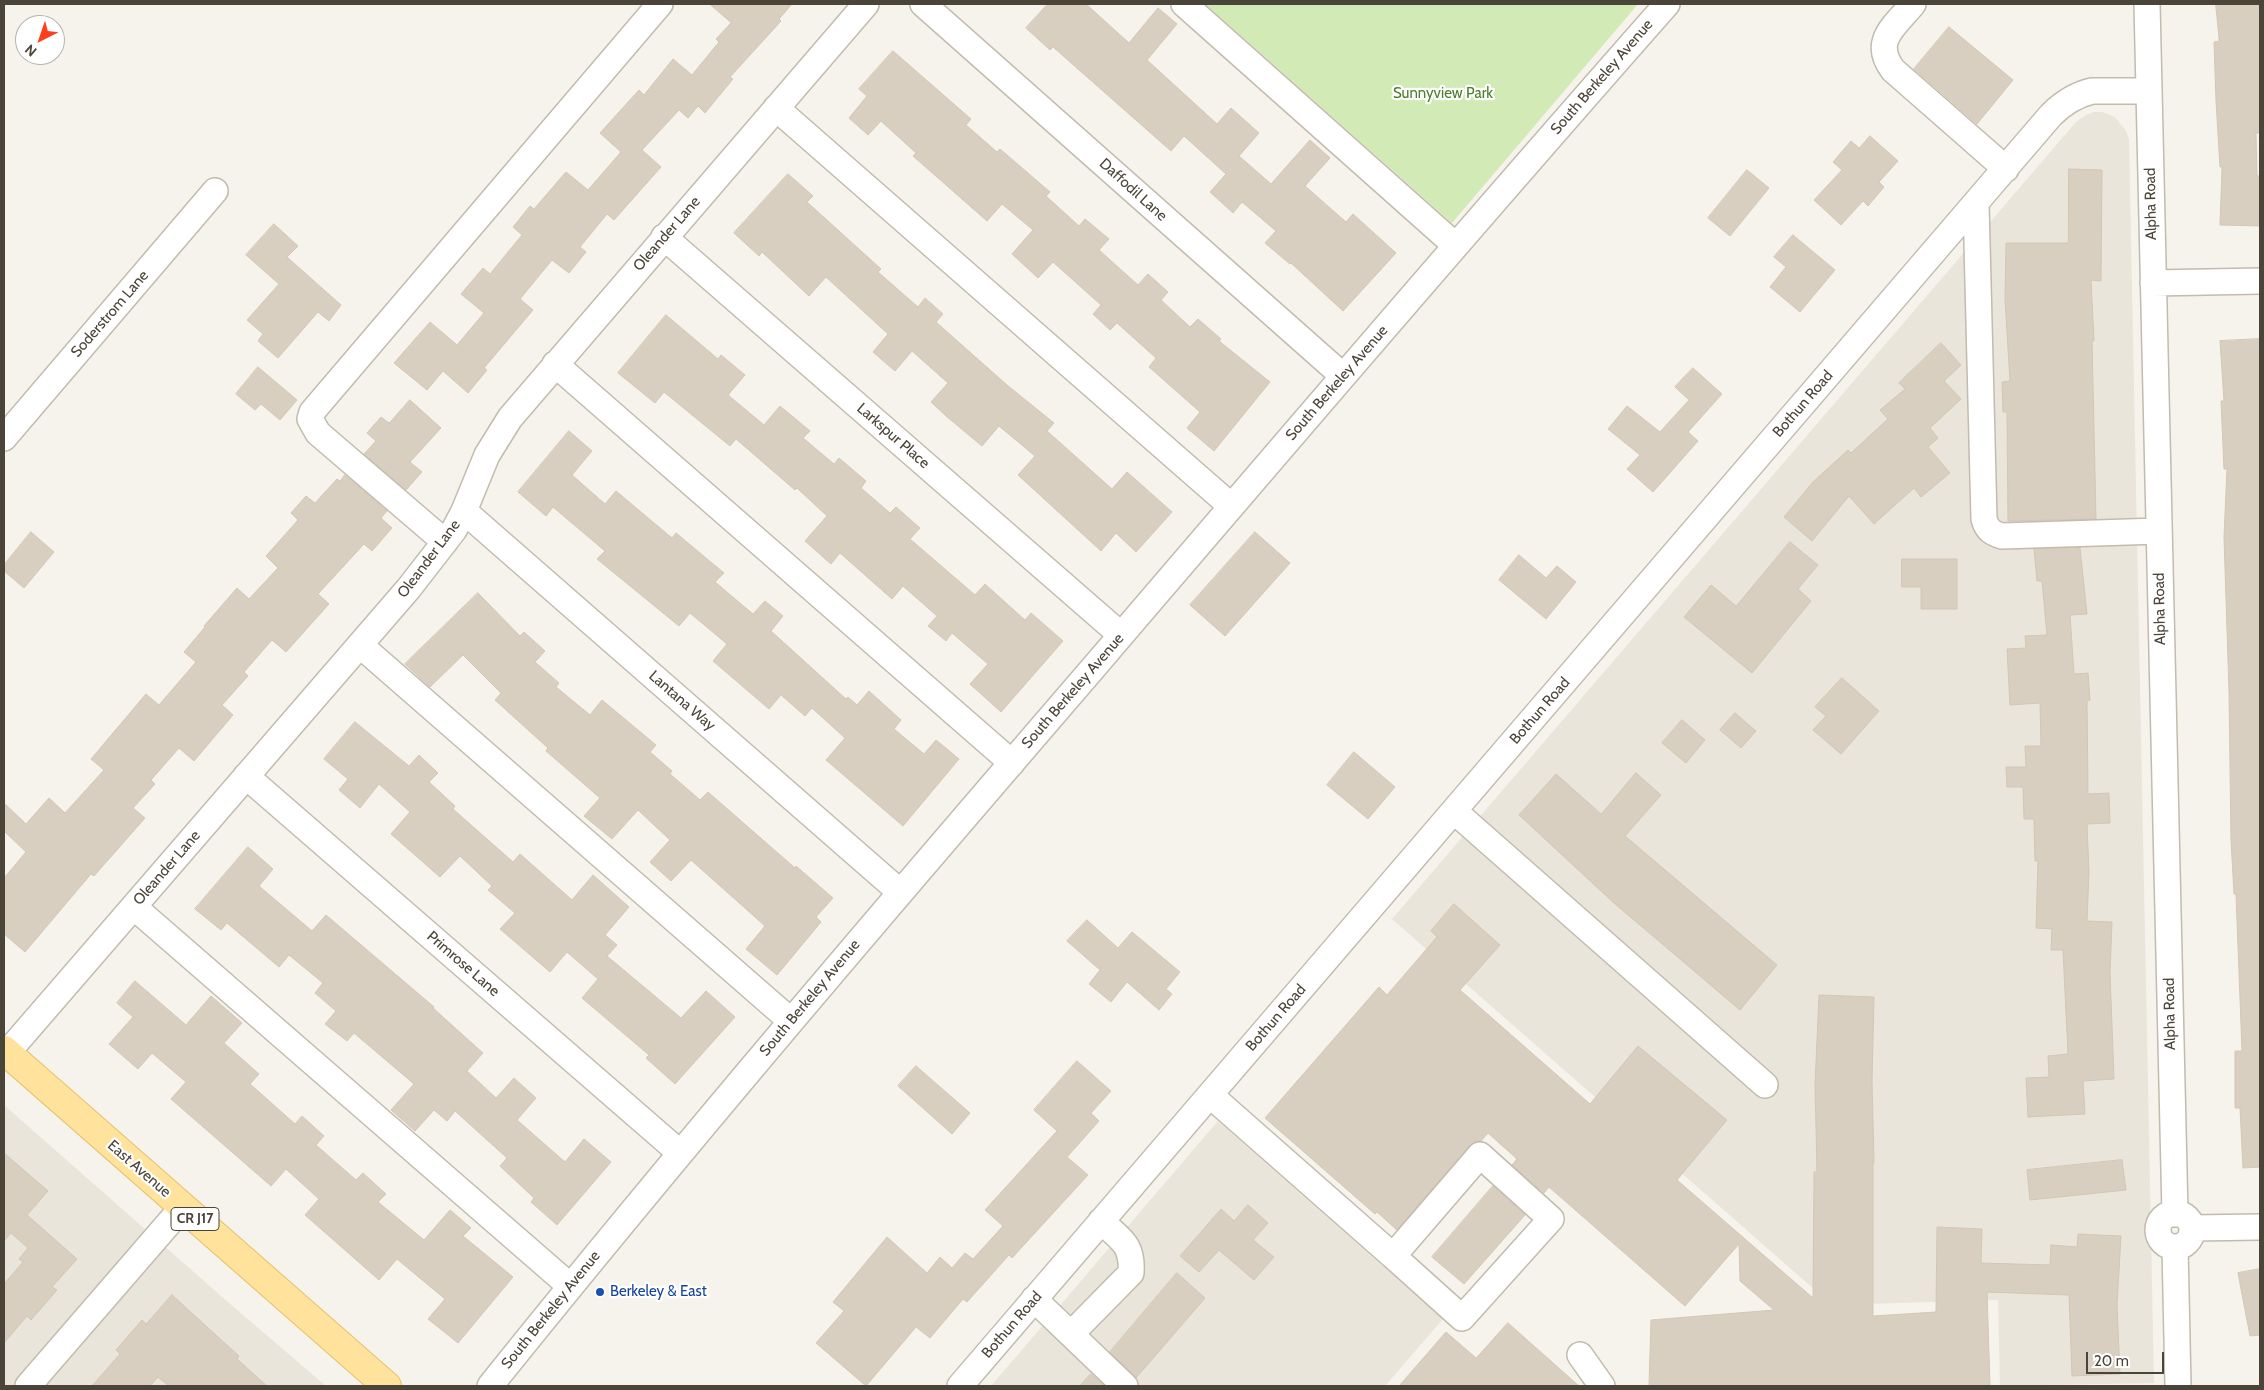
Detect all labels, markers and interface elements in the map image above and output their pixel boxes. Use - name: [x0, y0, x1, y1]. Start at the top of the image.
- north arrow: [15, 15, 65, 65]
- street label: South Berkeley Avenue: [1547, 16, 1657, 138]
- text: N: [21, 41, 40, 61]
- park label: Sunnyview Park: [1393, 85, 1493, 103]
- street label: Daffodil Lane: [1095, 155, 1171, 225]
- street label: Alpha Road: [2141, 168, 2161, 240]
- street label: Oleander Lane: [630, 193, 704, 275]
- street label: Soderstrom Lane: [67, 267, 153, 361]
- street label: South Berkeley Avenue: [1282, 322, 1392, 444]
- street label: Bothun Road: [1769, 367, 1837, 441]
- street label: Larkspur Place: [853, 400, 933, 472]
- street label: Oleander Lane: [394, 516, 464, 602]
- street label: Alpha Road: [2150, 573, 2170, 645]
- street label: South Berkeley Avenue: [1018, 630, 1128, 752]
- street label: Lantana Way: [645, 667, 719, 735]
- street label: Bothun Road: [1506, 674, 1574, 748]
- street label: Oleander Lane: [130, 827, 204, 909]
- street label: Primrose Lane: [423, 928, 503, 1000]
- street label: South Berkeley Avenue: [756, 936, 864, 1060]
- street label: Alpha Road: [2160, 978, 2180, 1050]
- street label: Bothun Road: [1242, 981, 1310, 1055]
- street label: East Avenue: [104, 1137, 174, 1201]
- road number: CR J17: [171, 1208, 219, 1230]
- street label: South Berkeley Avenue: [498, 1247, 604, 1373]
- place label: Berkeley & East: [610, 1283, 707, 1301]
- marker: Berkeley & East: [594, 1286, 606, 1298]
- street label: Bothun Road: [978, 1288, 1046, 1362]
- scale bar: [2089, 1342, 2166, 1374]
- text: 20 m: [2094, 1352, 2129, 1370]

